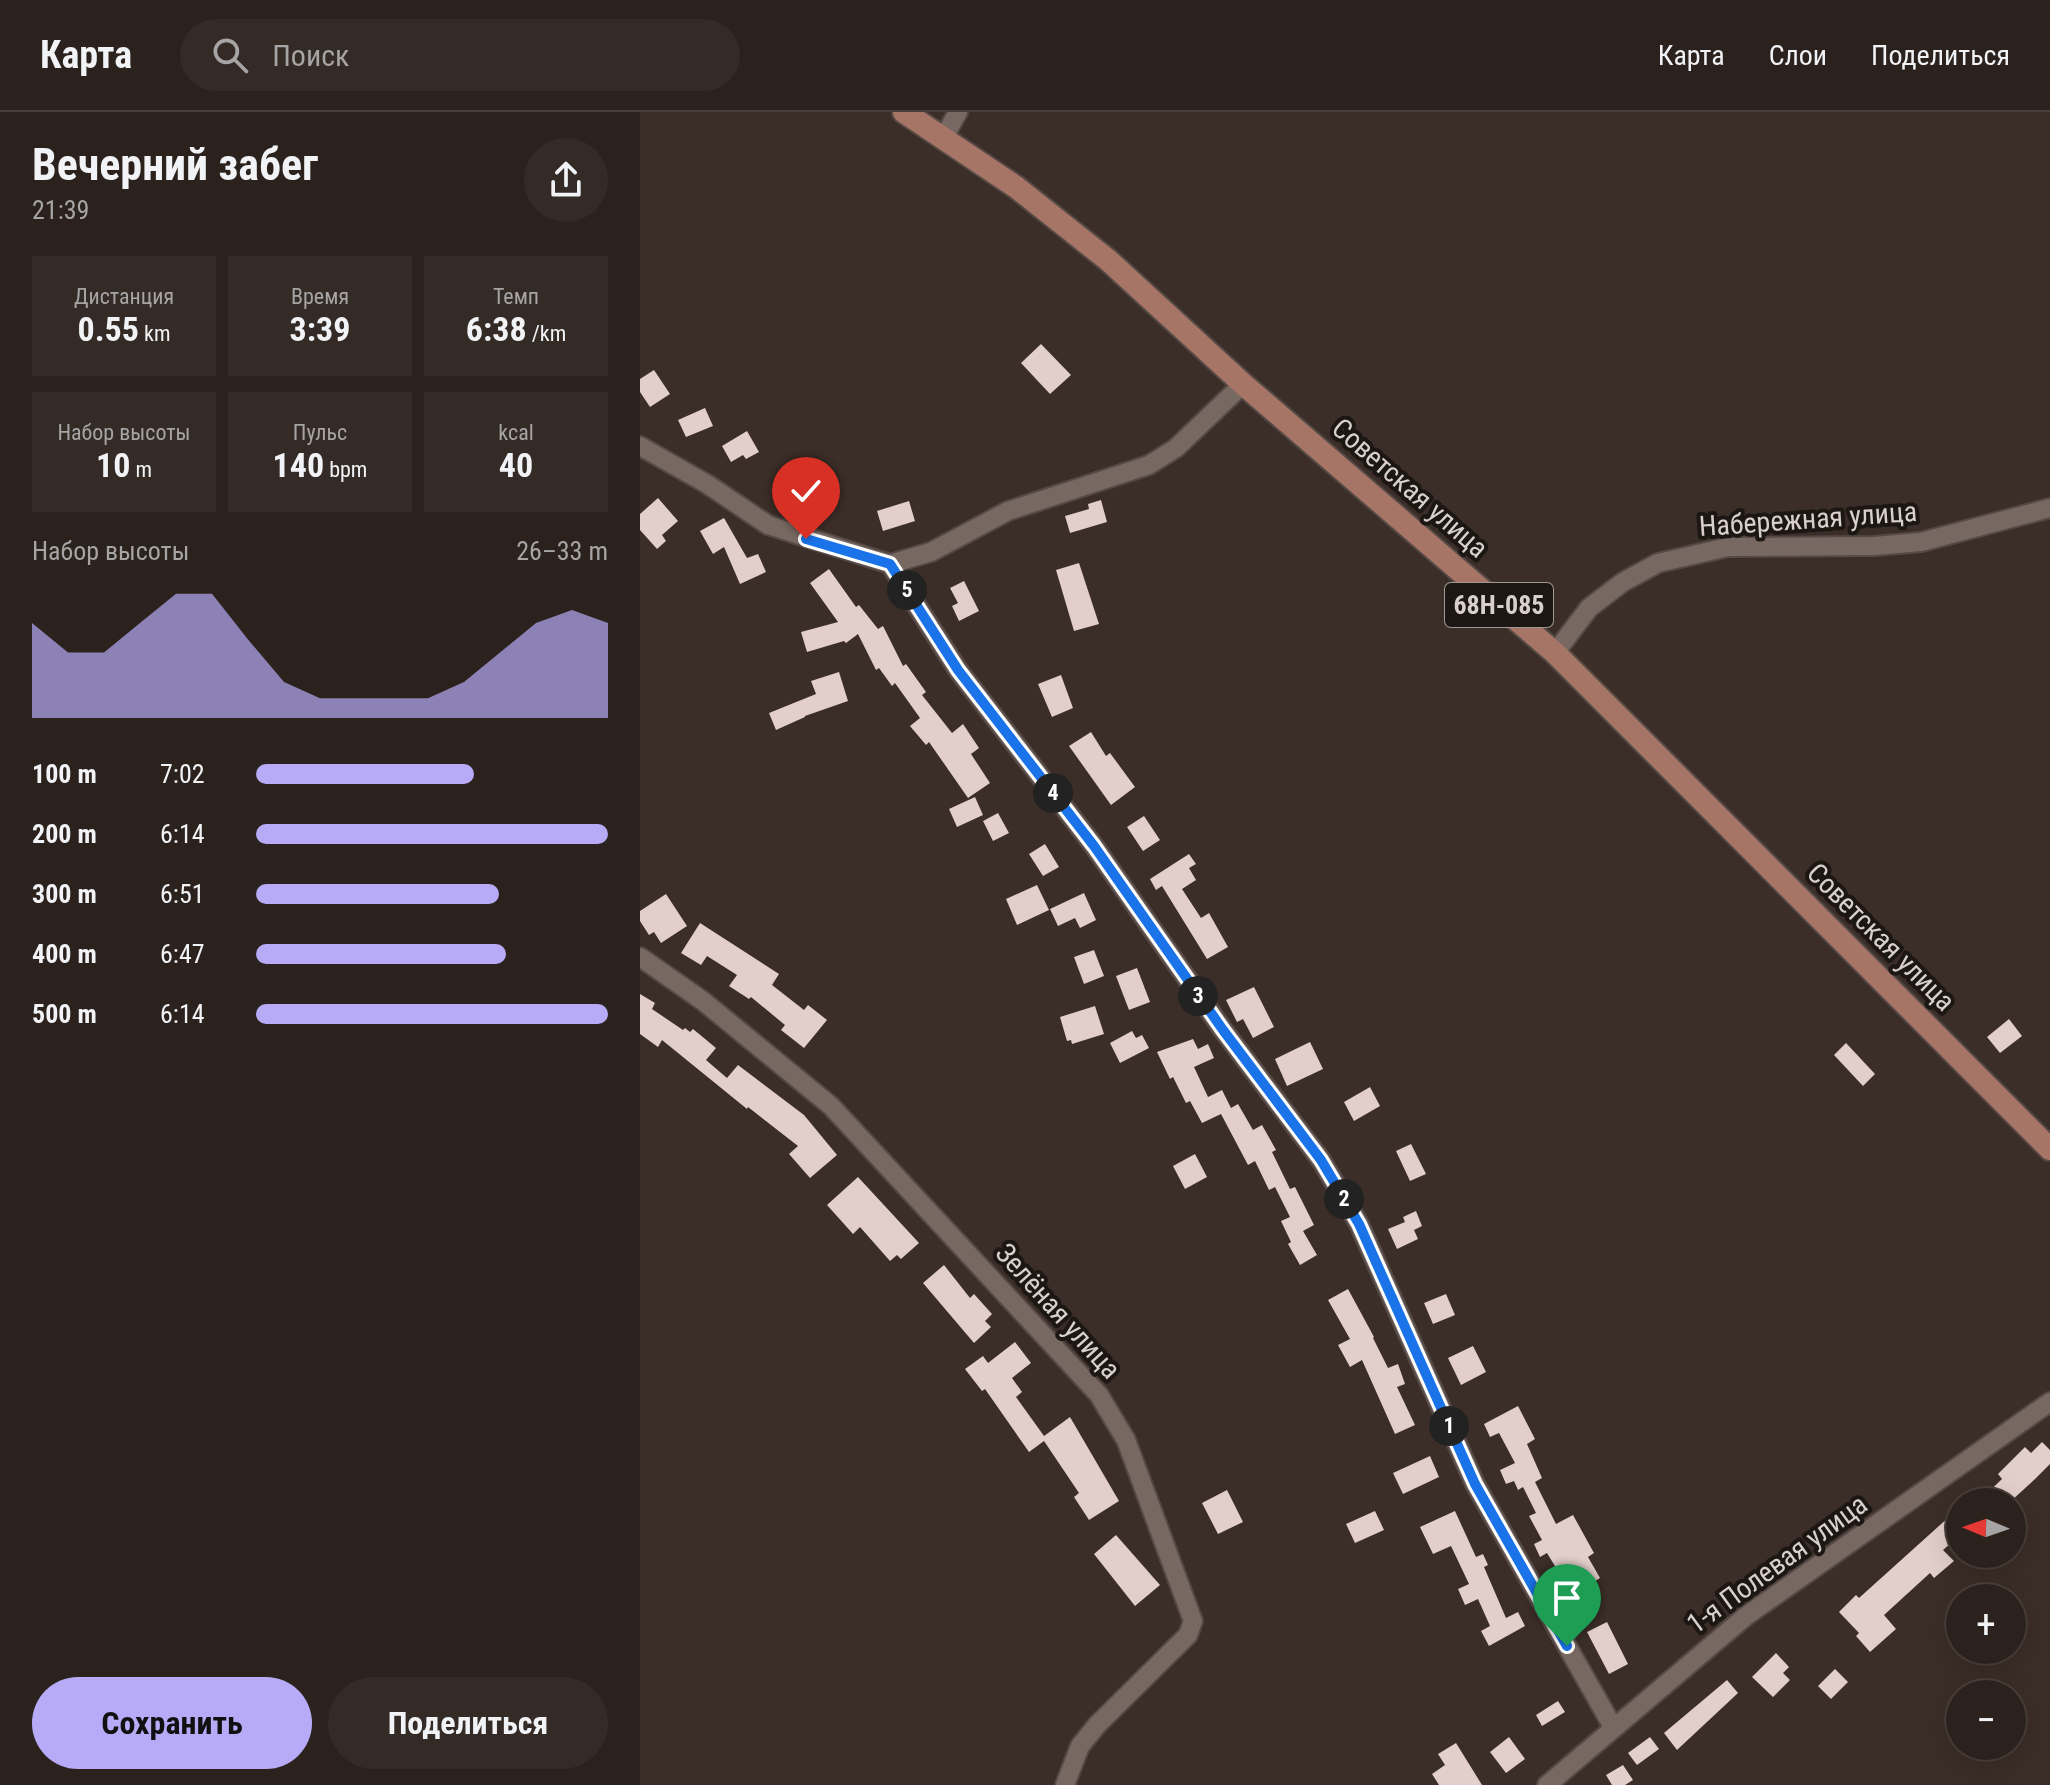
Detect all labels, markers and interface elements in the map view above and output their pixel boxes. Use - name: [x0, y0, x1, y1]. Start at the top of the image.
- search box: [180, 19, 740, 91]
- text: Карта: [40, 33, 132, 77]
- icon: search: [208, 33, 252, 77]
- text: Поиск: [272, 38, 349, 73]
- text: Карта: [1658, 39, 1725, 72]
- text: Слои: [1769, 39, 1827, 72]
- text: Поделиться: [1871, 39, 2010, 72]
- button: share: [524, 138, 608, 222]
- text: Вечерний забег: [32, 139, 318, 191]
- text: 21:39: [32, 195, 89, 225]
- text: Дистанция: [74, 284, 174, 309]
- text: Время: [291, 284, 349, 309]
- text: Темп: [493, 284, 539, 309]
- text: 0.55: [78, 309, 139, 349]
- text: 3:39: [290, 309, 350, 349]
- text: 6:38: [466, 309, 527, 349]
- text: km: [139, 321, 170, 346]
- text: /km: [527, 321, 566, 346]
- street label: Советская улица: [1325, 411, 1495, 565]
- text: Набор высоты: [57, 420, 191, 445]
- text: Пульс: [293, 420, 347, 445]
- text: kcal: [498, 420, 534, 445]
- text: 10: [96, 445, 130, 485]
- text: 140: [273, 445, 324, 485]
- text: 40: [499, 445, 533, 485]
- text: m: [130, 457, 152, 482]
- text: bpm: [324, 457, 367, 482]
- pin: [772, 457, 840, 539]
- icon: check: [784, 469, 828, 513]
- street label: Набережная улица: [1698, 495, 1918, 543]
- text: Набор высоты: [32, 536, 189, 566]
- text: 26–33 m: [516, 536, 608, 566]
- pin: 5: [887, 570, 927, 610]
- text: 5: [901, 577, 913, 602]
- road number: 68Н-085: [1445, 583, 1553, 627]
- text: 100 m: [32, 759, 97, 789]
- text: 7:02: [160, 759, 205, 789]
- pin: 4: [1033, 773, 1073, 813]
- text: 4: [1047, 780, 1059, 805]
- text: 200 m: [32, 819, 97, 849]
- text: 6:14: [160, 819, 205, 849]
- street label: Советская улица: [1800, 856, 1962, 1018]
- text: 300 m: [32, 879, 97, 909]
- text: 6:51: [160, 879, 205, 909]
- text: 400 m: [32, 939, 97, 969]
- text: 6:47: [160, 939, 205, 969]
- pin: 3: [1178, 976, 1218, 1016]
- text: 3: [1192, 983, 1204, 1008]
- text: 500 m: [32, 999, 97, 1029]
- text: 6:14: [160, 999, 205, 1029]
- pin: 2: [1324, 1179, 1364, 1219]
- text: 2: [1338, 1186, 1350, 1211]
- street label: Зелёная улица: [989, 1237, 1127, 1385]
- pin: 1: [1429, 1406, 1469, 1446]
- text: 1: [1443, 1413, 1455, 1438]
- street label: 1-я Полевая улица: [1681, 1488, 1873, 1640]
- north arrow: [1946, 1488, 2026, 1568]
- map controls: [1946, 1488, 2026, 1760]
- pin: [1533, 1564, 1601, 1646]
- icon: arrive: [1545, 1576, 1589, 1620]
- button: +: [1946, 1584, 2026, 1664]
- button: Сохранить: [32, 1677, 312, 1769]
- button: Поделиться: [328, 1677, 608, 1769]
- button: −: [1946, 1680, 2026, 1760]

